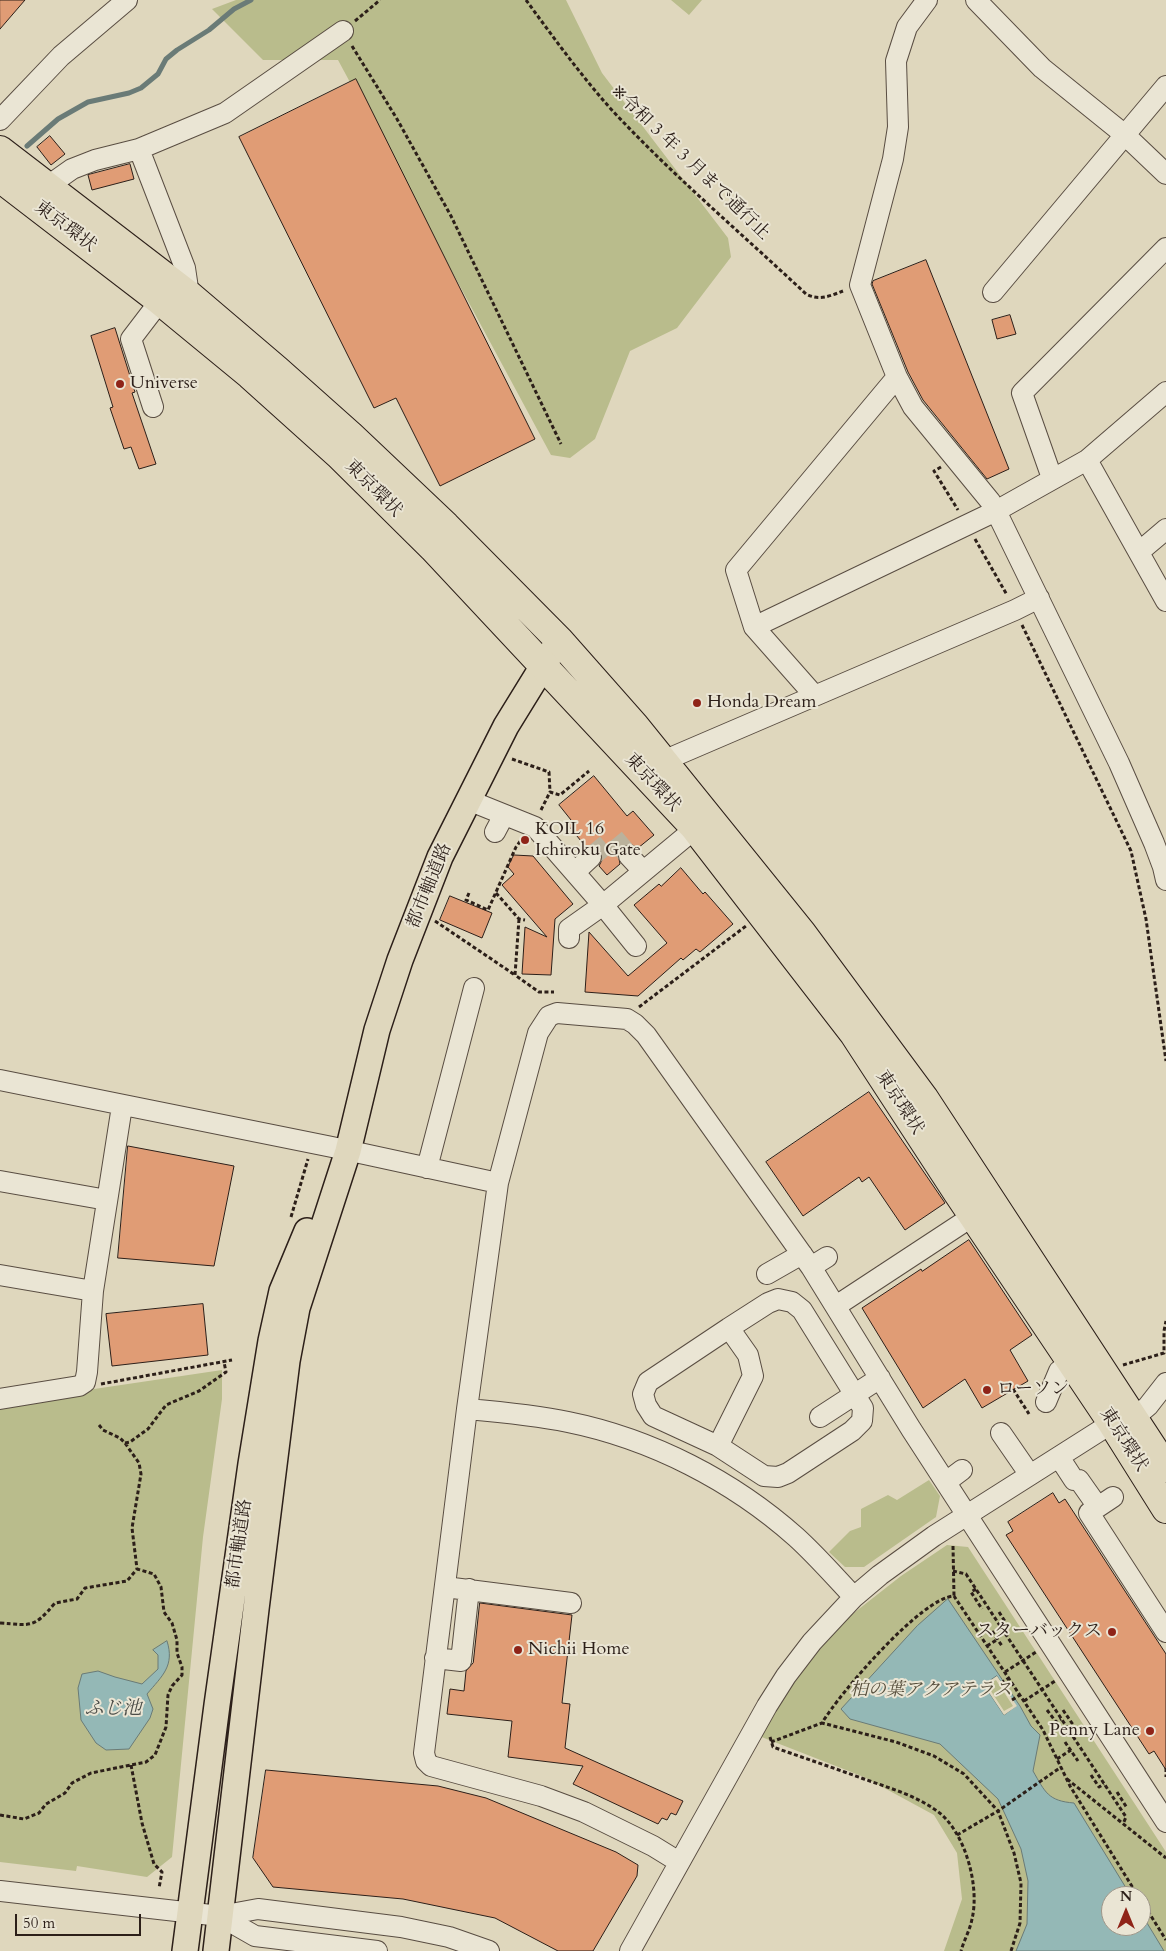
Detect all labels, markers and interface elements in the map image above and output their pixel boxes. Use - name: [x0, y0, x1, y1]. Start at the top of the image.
- street label: ※令和 3 年 3 月まで通行止: [606, 81, 774, 245]
- street label: 東京環状: [30, 197, 100, 257]
- place label: Universe: [130, 373, 198, 395]
- marker: Universe: [114, 378, 126, 390]
- street label: 東京環状: [340, 456, 406, 522]
- place label: Honda Dream: [707, 692, 817, 714]
- marker: Honda Dream: [691, 697, 703, 709]
- street label: 東京環状: [620, 749, 684, 817]
- place label: KOIL 16 Ichiroku Gate: [535, 819, 641, 862]
- marker: KOIL 16 Ichiroku Gate: [519, 834, 531, 846]
- street label: 都市軸道路: [403, 840, 457, 932]
- street label: 東京環状: [870, 1067, 928, 1139]
- place label: ローソン: [997, 1379, 1069, 1401]
- marker: ローソン: [981, 1384, 993, 1396]
- street label: 東京環状: [1094, 1404, 1152, 1476]
- street label: 都市軸道路: [223, 1498, 257, 1590]
- place label: スターバックス: [976, 1621, 1102, 1643]
- marker: スターバックス: [1106, 1626, 1118, 1638]
- place label: Nichii Home: [528, 1639, 630, 1661]
- marker: Nichii Home: [512, 1644, 524, 1656]
- park label: 柏の葉アクアテラス: [850, 1680, 1012, 1702]
- water label: ふじ池: [85, 1699, 141, 1721]
- place label: Penny Lane: [1049, 1720, 1140, 1742]
- marker: Penny Lane: [1144, 1725, 1156, 1737]
- north arrow: [1101, 1886, 1151, 1936]
- text: N: [1120, 1887, 1132, 1906]
- scale bar: [18, 1904, 144, 1936]
- text: 50 m: [23, 1913, 55, 1933]

